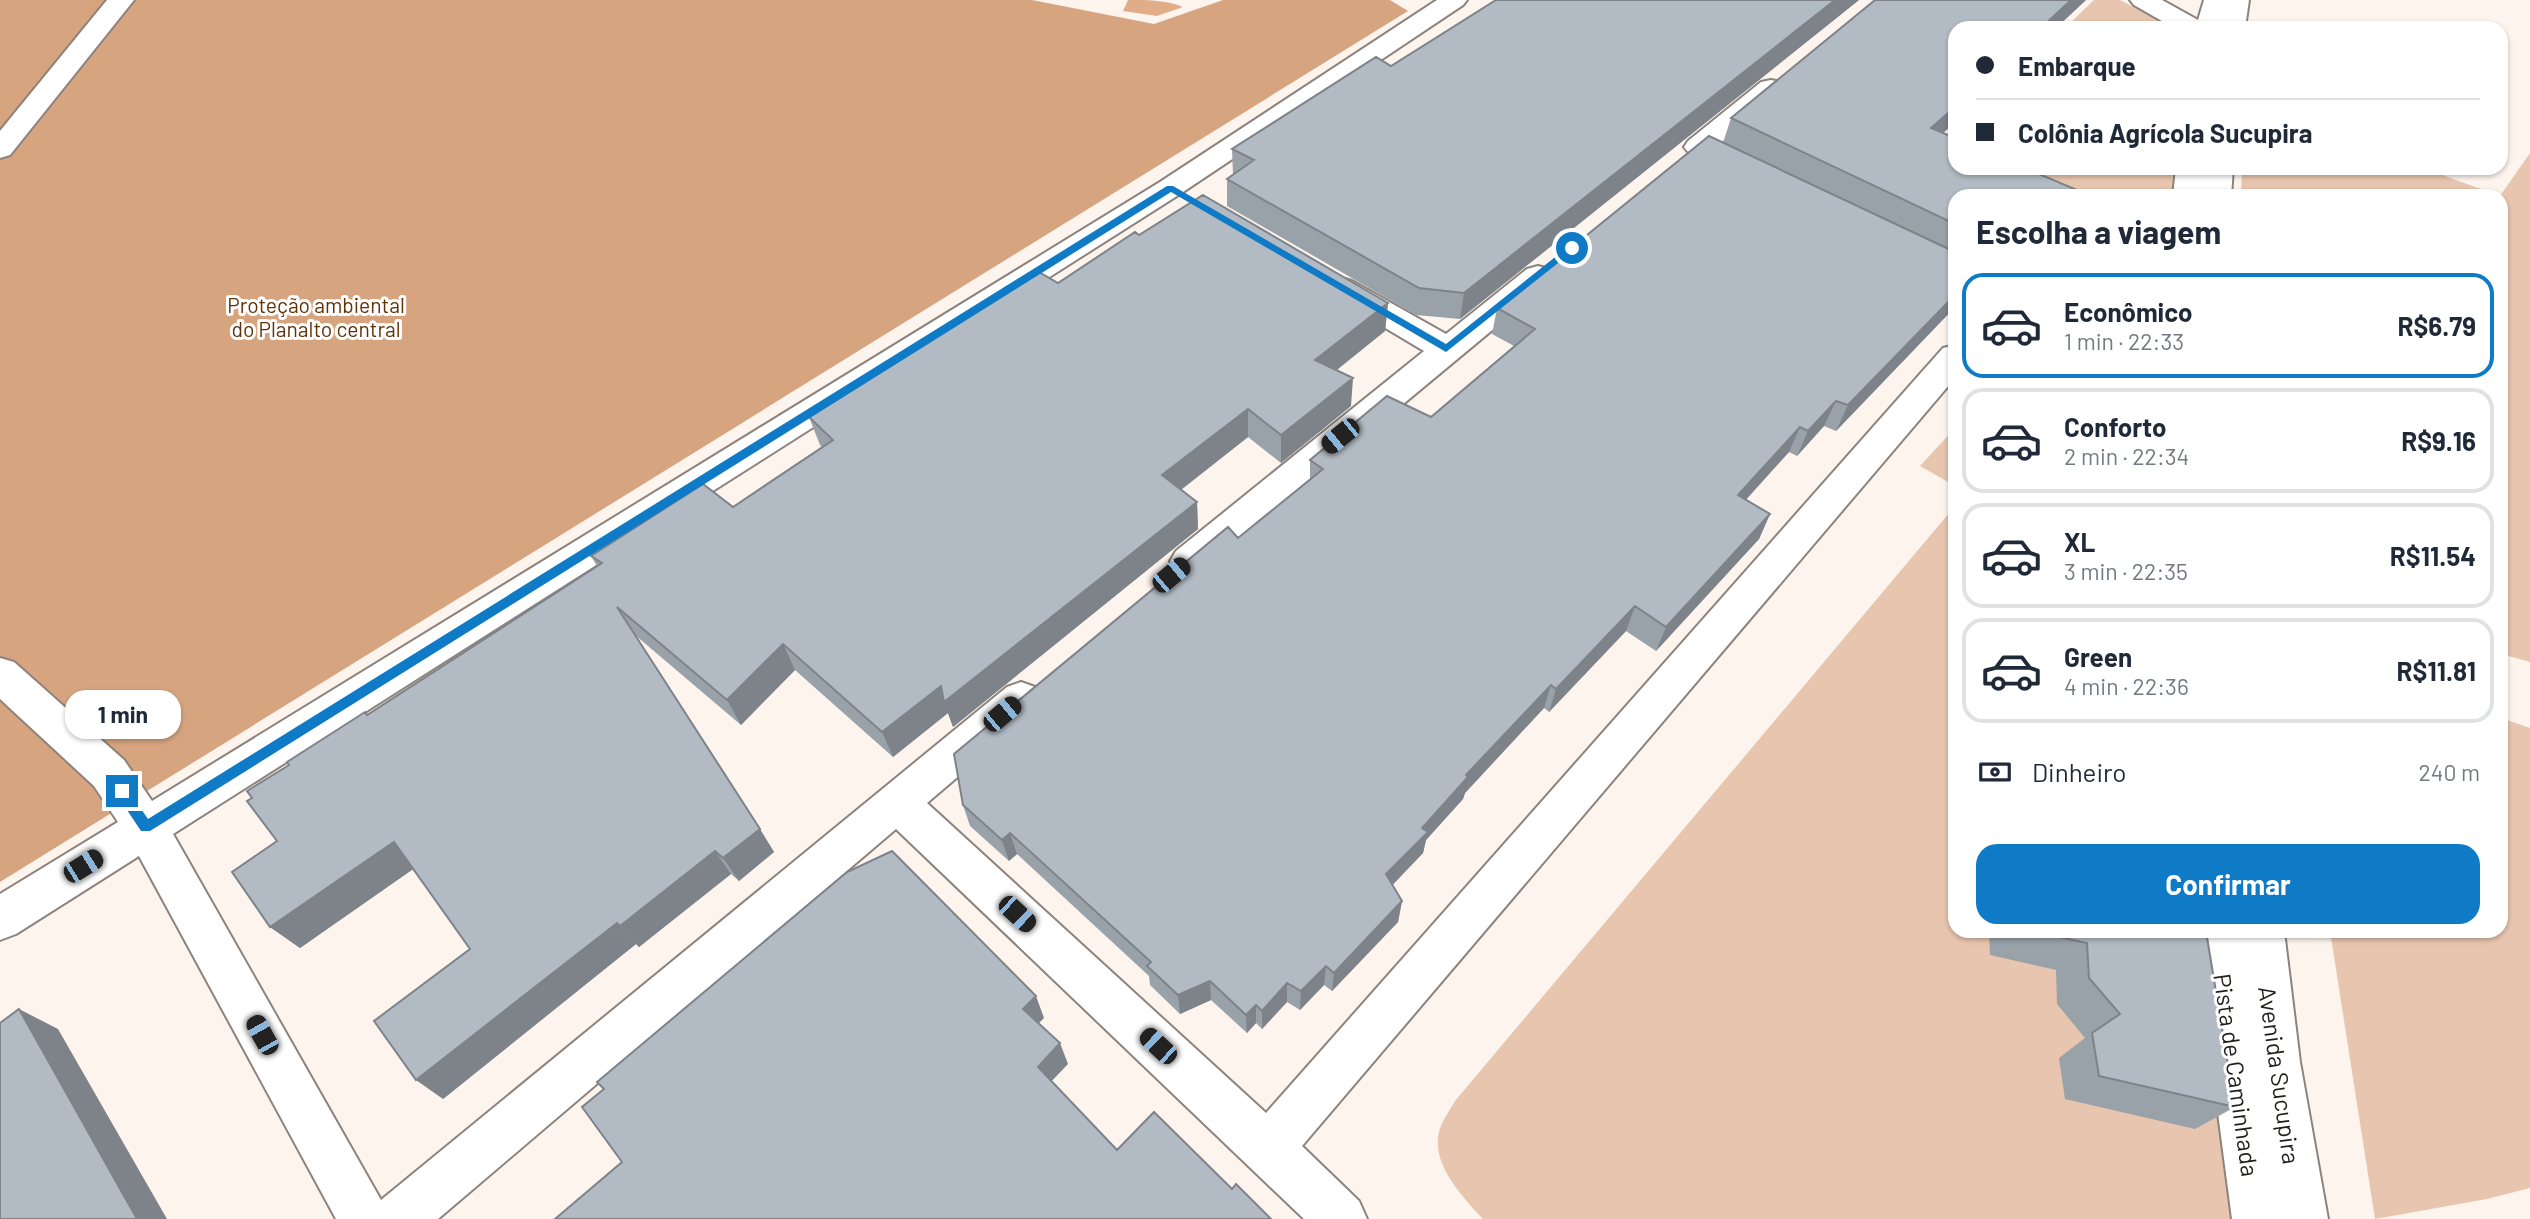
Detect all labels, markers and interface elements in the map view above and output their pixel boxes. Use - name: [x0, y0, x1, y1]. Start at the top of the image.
- text: Embarque: [2018, 50, 2136, 81]
- text: Colônia Agrícola Sucupira: [2018, 117, 2312, 148]
- text: Escolha a viagem: [1976, 212, 2221, 250]
- route start: [1556, 232, 1588, 264]
- park label: Proteção ambiental do Planalto central: [227, 292, 405, 341]
- icon: car: [1980, 294, 2043, 357]
- text: Econômico: [2064, 296, 2193, 327]
- text: R$6.79: [2397, 310, 2476, 341]
- text: 1 min · 22:33: [2064, 327, 2184, 355]
- icon: car: [1980, 409, 2043, 472]
- text: Conforto: [2064, 411, 2167, 442]
- car: [1318, 415, 1363, 457]
- text: R$9.16: [2401, 425, 2476, 456]
- text: 2 min · 22:34: [2064, 442, 2189, 470]
- icon: car: [1980, 524, 2043, 587]
- text: XL: [2064, 526, 2095, 557]
- text: R$11.54: [2390, 540, 2476, 571]
- car: [1149, 553, 1194, 597]
- text: 3 min · 22:35: [2064, 557, 2188, 585]
- icon: car: [1980, 639, 2043, 702]
- text: Green: [2064, 641, 2132, 672]
- text: R$11.81: [2397, 655, 2476, 686]
- text: 4 min · 22:36: [2064, 672, 2189, 700]
- callout: 1 min: [64, 690, 180, 738]
- car: [980, 692, 1025, 736]
- text: 1 min: [98, 700, 148, 728]
- icon: cash: [1976, 753, 2014, 791]
- text: Dinheiro: [2032, 756, 2127, 787]
- text: 240 m: [2418, 758, 2480, 786]
- route end: [106, 775, 138, 807]
- button: Confirmar: [1976, 844, 2480, 924]
- car: [60, 846, 107, 886]
- car: [995, 892, 1040, 936]
- street label: Pista de Caminhada: [2208, 972, 2266, 1178]
- street label: Avenida Sucupira: [2253, 984, 2307, 1166]
- car: [243, 1012, 282, 1058]
- car: [1136, 1024, 1181, 1068]

